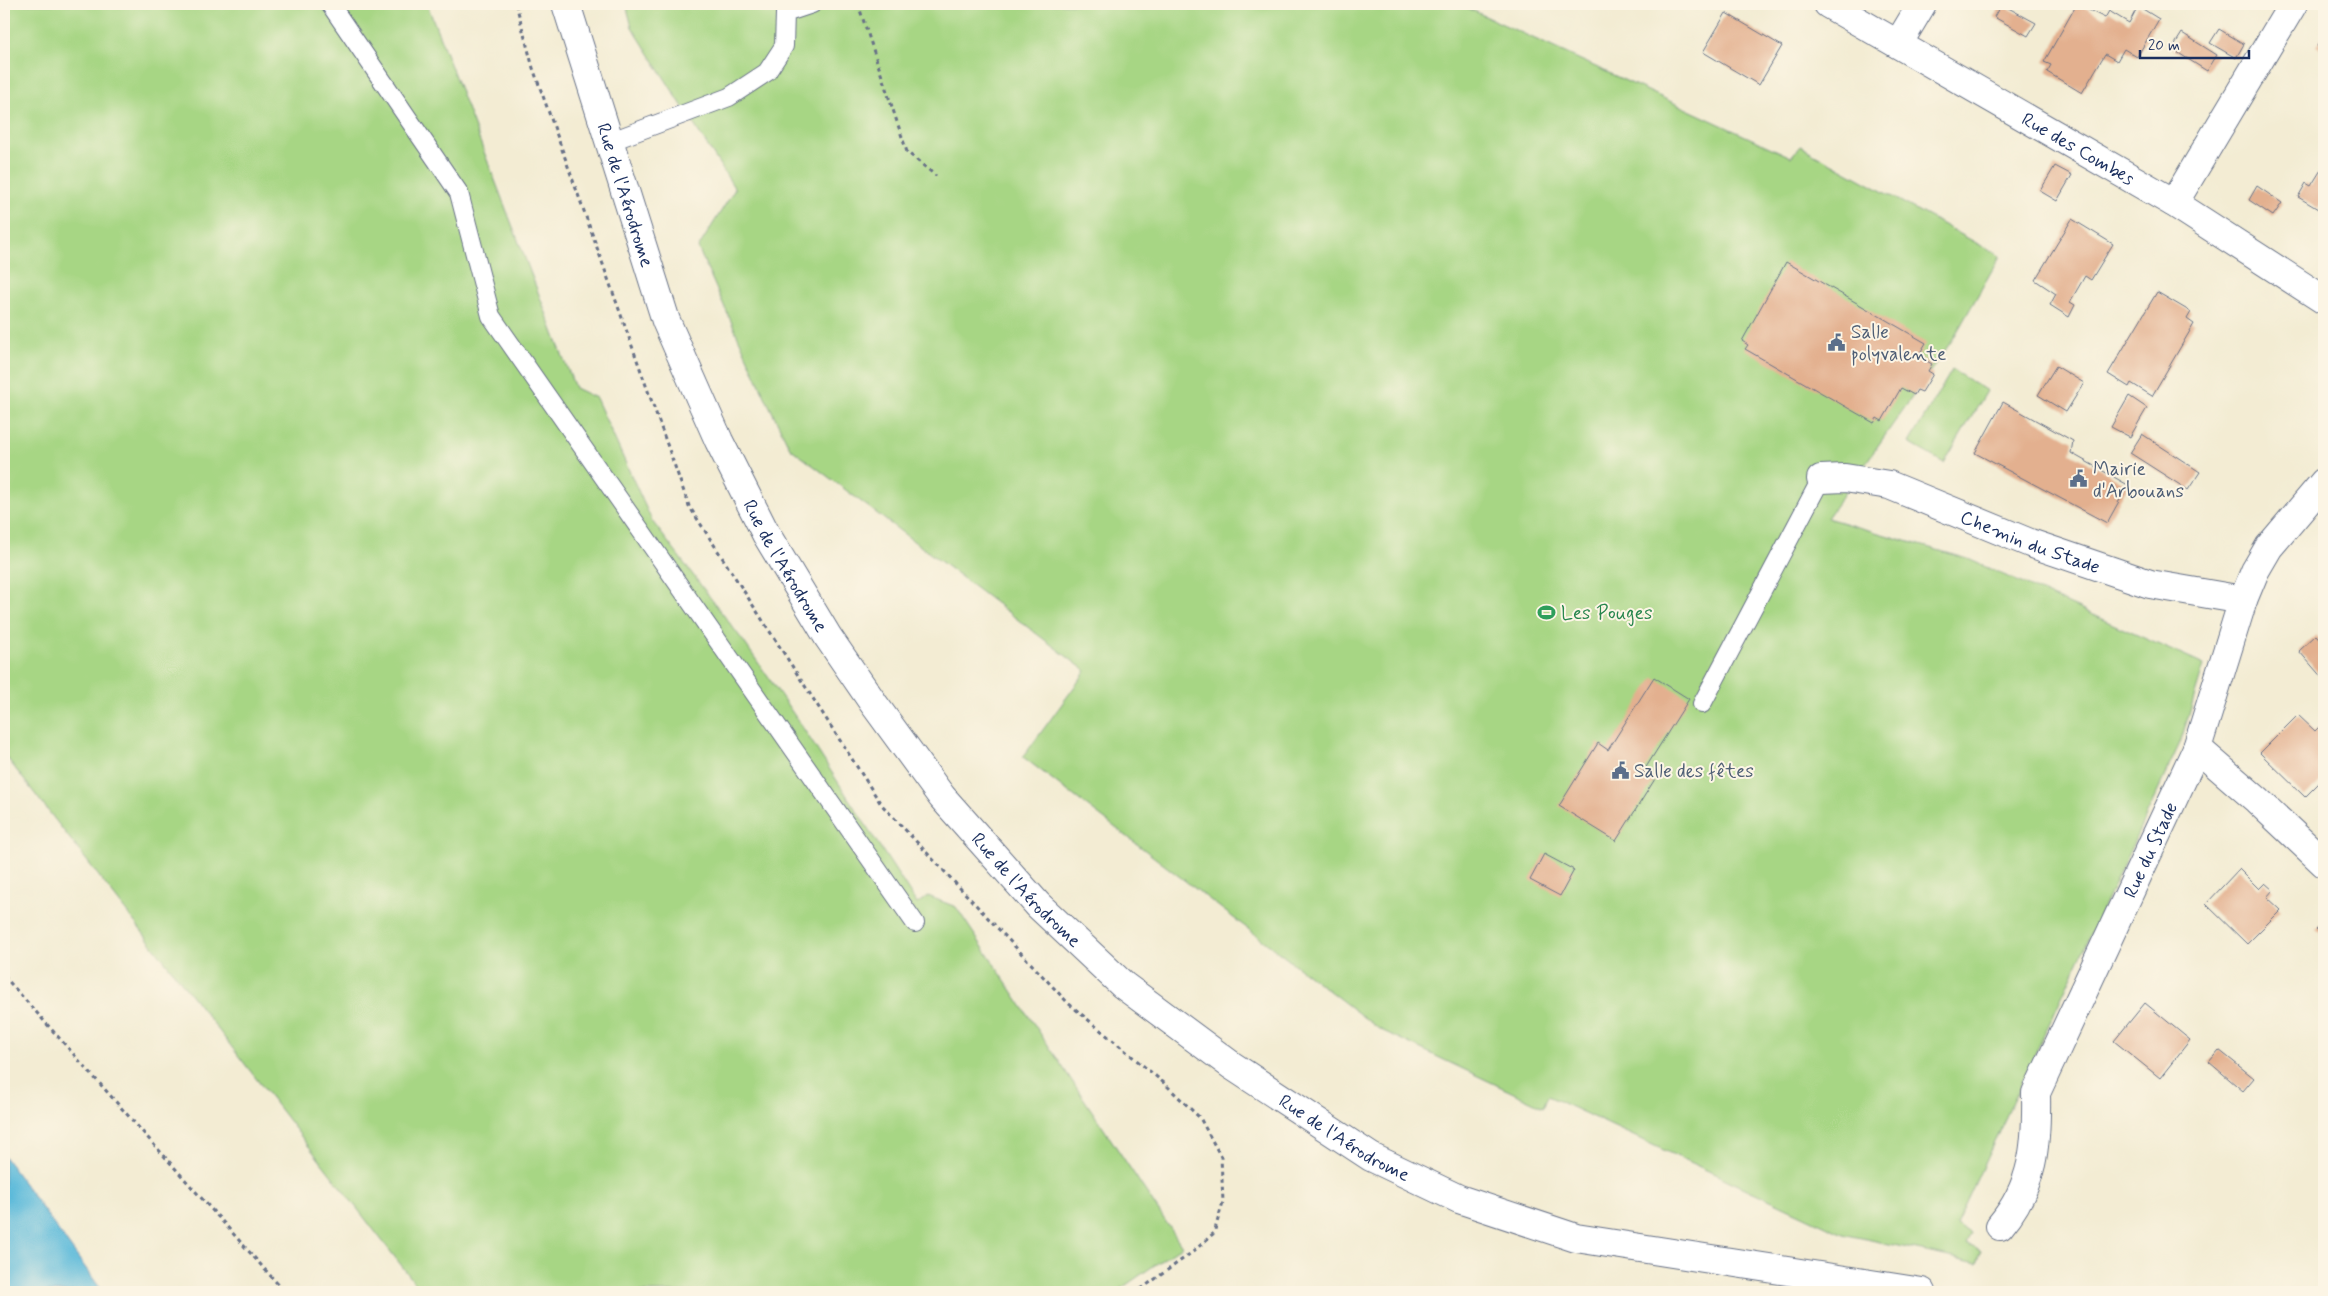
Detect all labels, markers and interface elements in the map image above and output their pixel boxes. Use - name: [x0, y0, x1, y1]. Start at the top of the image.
- scale bar: [2140, 28, 2249, 60]
- text: 20 m: [2148, 36, 2180, 56]
- street label: Rue des Combes: [2017, 107, 2139, 192]
- street label: Rue de l'Aérodrome: [590, 120, 659, 270]
- place label: Salle polyvalente: [1851, 320, 1946, 367]
- public building icon: Salle polyvalente: [1827, 332, 1847, 352]
- place label: Mairie d'Arbouans: [2093, 457, 2184, 504]
- public building icon: Mairie d'Arbouans: [2069, 469, 2089, 489]
- street label: Rue de l'Aérodrome: [737, 496, 833, 637]
- street label: Chemin du Stade: [1956, 505, 2103, 580]
- place label: Les Pouges: [1561, 601, 1652, 627]
- sports icon: Les Pouges: [1537, 602, 1557, 622]
- place label: Salle des fêtes: [1634, 759, 1754, 784]
- public building icon: Salle des fêtes: [1610, 760, 1630, 780]
- street label: Rue du Stade: [2118, 798, 2184, 902]
- street label: Rue de l'Aérodrome: [965, 828, 1086, 953]
- street label: Rue de l'Aérodrome: [1274, 1089, 1414, 1188]

